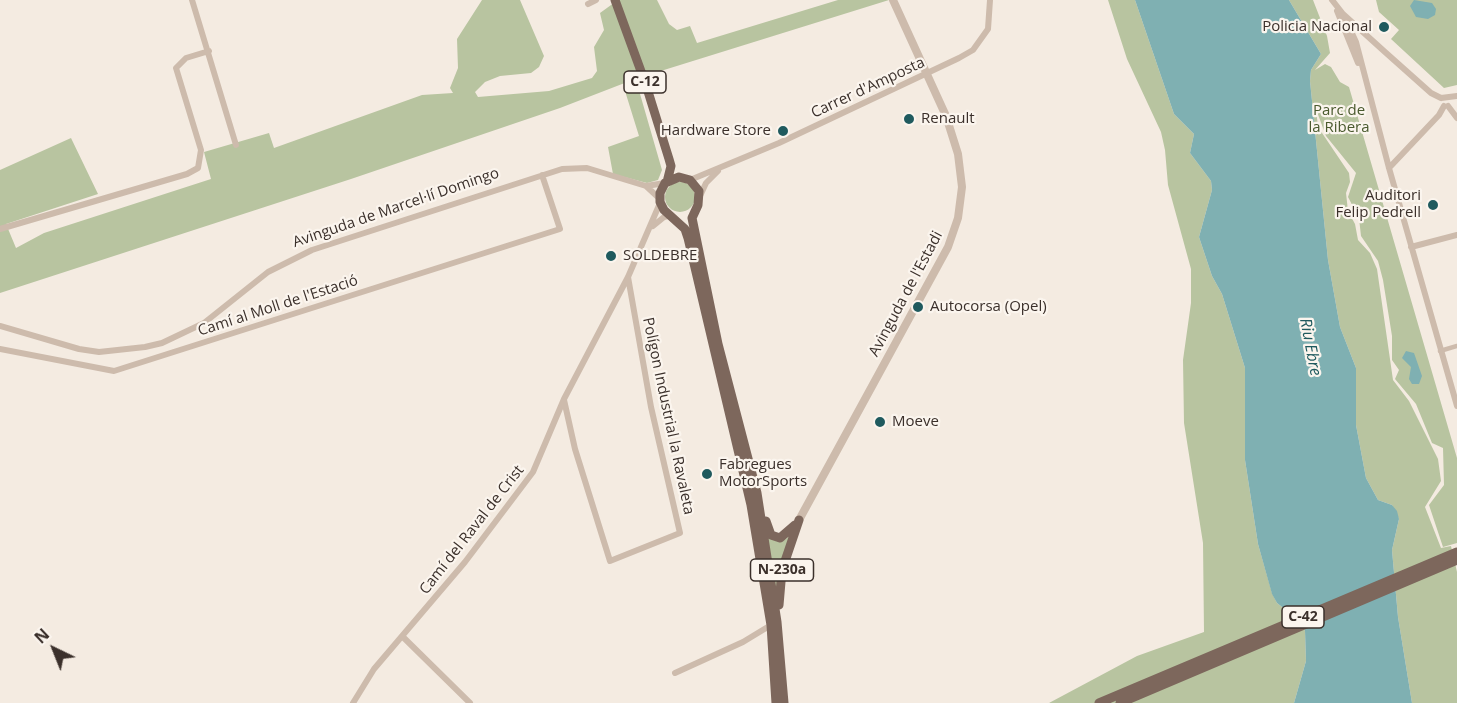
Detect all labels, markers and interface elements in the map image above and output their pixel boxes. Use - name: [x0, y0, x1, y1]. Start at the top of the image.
- place label: Policia Nacional: [1262, 18, 1372, 36]
- marker: Policia Nacional: [1377, 20, 1391, 34]
- street label: Carrer d'Amposta: [808, 54, 928, 122]
- road number: C-12: [624, 71, 666, 93]
- park label: Parc de la Ribera: [1308, 102, 1370, 137]
- place label: Renault: [921, 110, 975, 128]
- marker: Renault: [902, 112, 916, 126]
- place label: Hardware Store: [661, 122, 771, 140]
- marker: Hardware Store: [776, 124, 790, 138]
- street label: Avinguda de Marcel·lí Domingo: [291, 164, 501, 252]
- place label: Auditori Felip Pedrell: [1335, 187, 1421, 222]
- marker: Auditori Felip Pedrell: [1426, 198, 1440, 212]
- street label: Avinguda de l'Estadi: [865, 228, 947, 360]
- place label: SOLDEBRE: [623, 247, 697, 265]
- marker: SOLDEBRE: [604, 249, 618, 263]
- street label: Camí al Moll de l'Estació: [196, 272, 360, 340]
- place label: Autocorsa (Opel): [930, 298, 1047, 316]
- marker: Autocorsa (Opel): [911, 300, 925, 314]
- street label: Polígon Industrial la Ravaleta: [638, 316, 698, 516]
- water label: Riu Ebre: [1295, 317, 1325, 377]
- place label: Moeve: [892, 413, 939, 431]
- marker: Moeve: [873, 415, 887, 429]
- place label: Fabregues MotorSports: [719, 456, 807, 491]
- street label: Camí del Raval de Crist: [416, 462, 528, 598]
- marker: Fabregues MotorSports: [700, 467, 714, 481]
- road number: N-230a: [750, 559, 814, 581]
- road number: C-42: [1282, 606, 1324, 628]
- north arrow: [24, 619, 84, 679]
- text: N: [29, 623, 54, 648]

